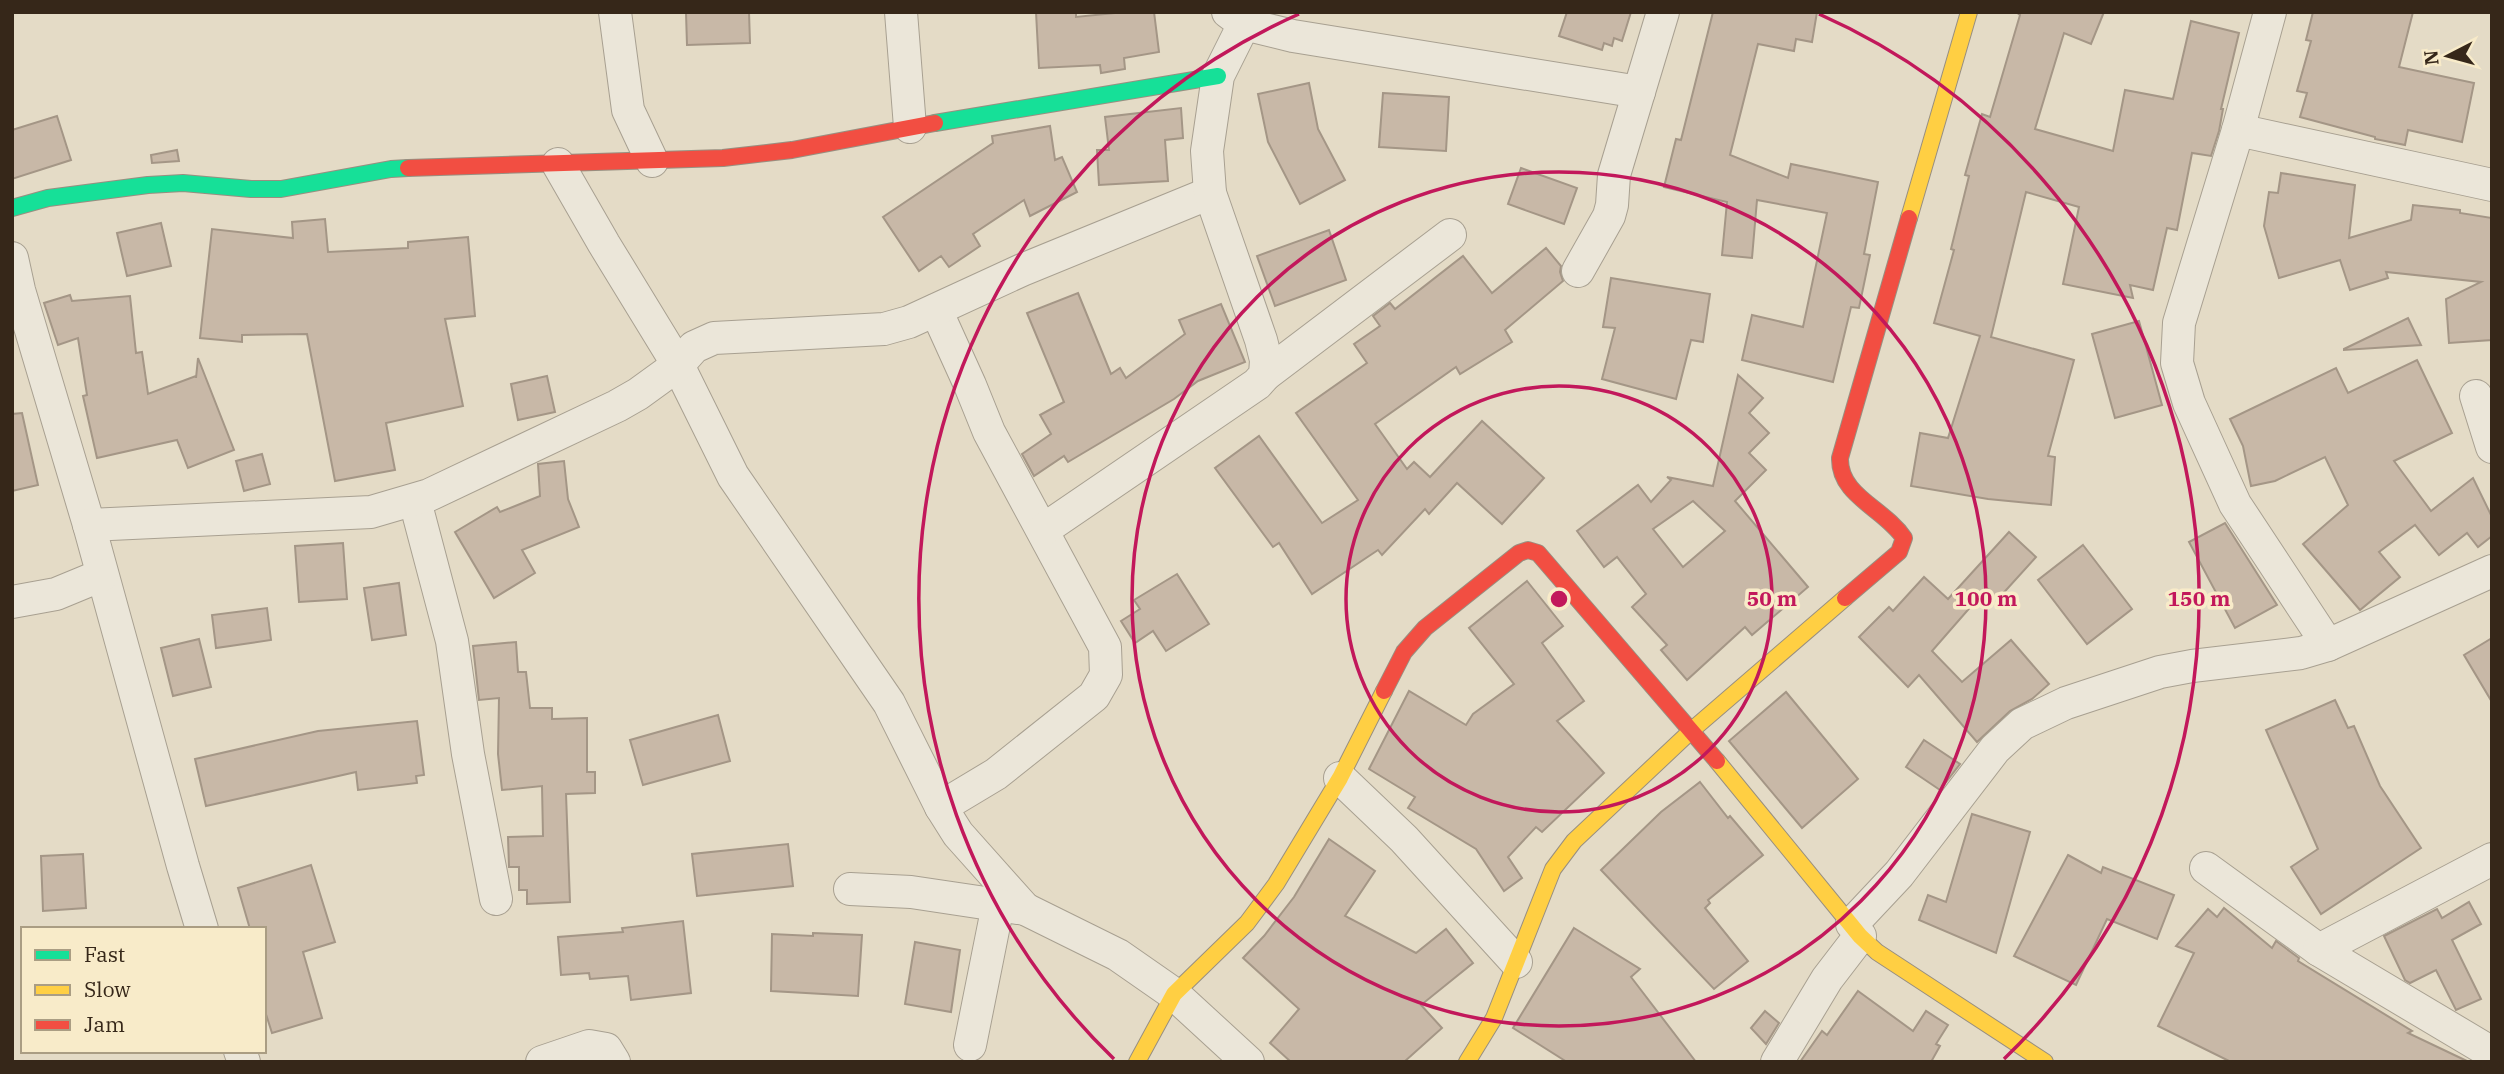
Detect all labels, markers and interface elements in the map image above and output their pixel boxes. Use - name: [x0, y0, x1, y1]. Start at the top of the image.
- north arrow: [2413, 21, 2483, 91]
- text: N: [2418, 49, 2444, 67]
- text: 50 m: [1747, 584, 1797, 612]
- text: 100 m: [1954, 584, 2018, 612]
- text: 150 m: [2167, 584, 2231, 612]
- centre of rings: [1547, 587, 1571, 611]
- legend: [21, 927, 266, 1053]
- text: Fast: [84, 940, 125, 968]
- text: Slow: [84, 975, 131, 1003]
- text: Jam: [84, 1010, 125, 1038]

